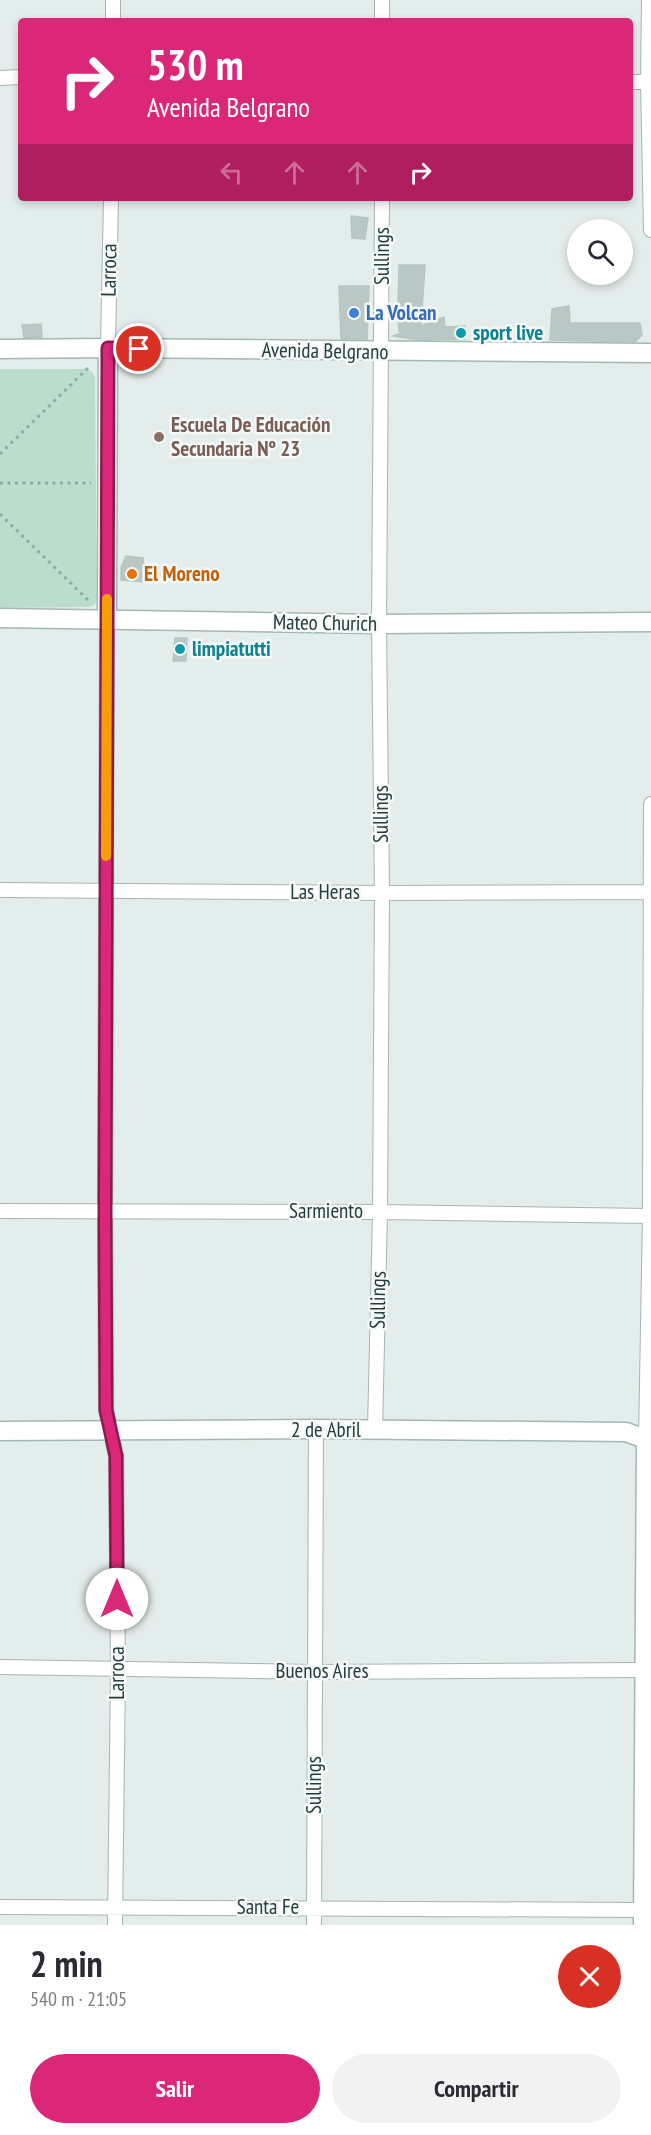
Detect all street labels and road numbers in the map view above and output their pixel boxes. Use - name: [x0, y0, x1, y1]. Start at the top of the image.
- street label: Sullings: [368, 227, 395, 285]
- street label: Larroca: [95, 243, 122, 297]
- street label: Avenida Belgrano: [261, 336, 389, 365]
- street label: Mateo Churich: [273, 608, 377, 637]
- street label: Sullings: [367, 785, 394, 843]
- street label: Las Heras: [290, 878, 360, 905]
- street label: Sarmiento: [289, 1197, 363, 1224]
- street label: Sullings: [363, 1271, 392, 1329]
- street label: 2 de Abril: [291, 1416, 361, 1443]
- street label: Larroca: [103, 1646, 130, 1700]
- street label: Buenos Aires: [276, 1657, 368, 1684]
- street label: Sullings: [300, 1756, 327, 1814]
- street label: Santa Fe: [237, 1893, 299, 1920]

